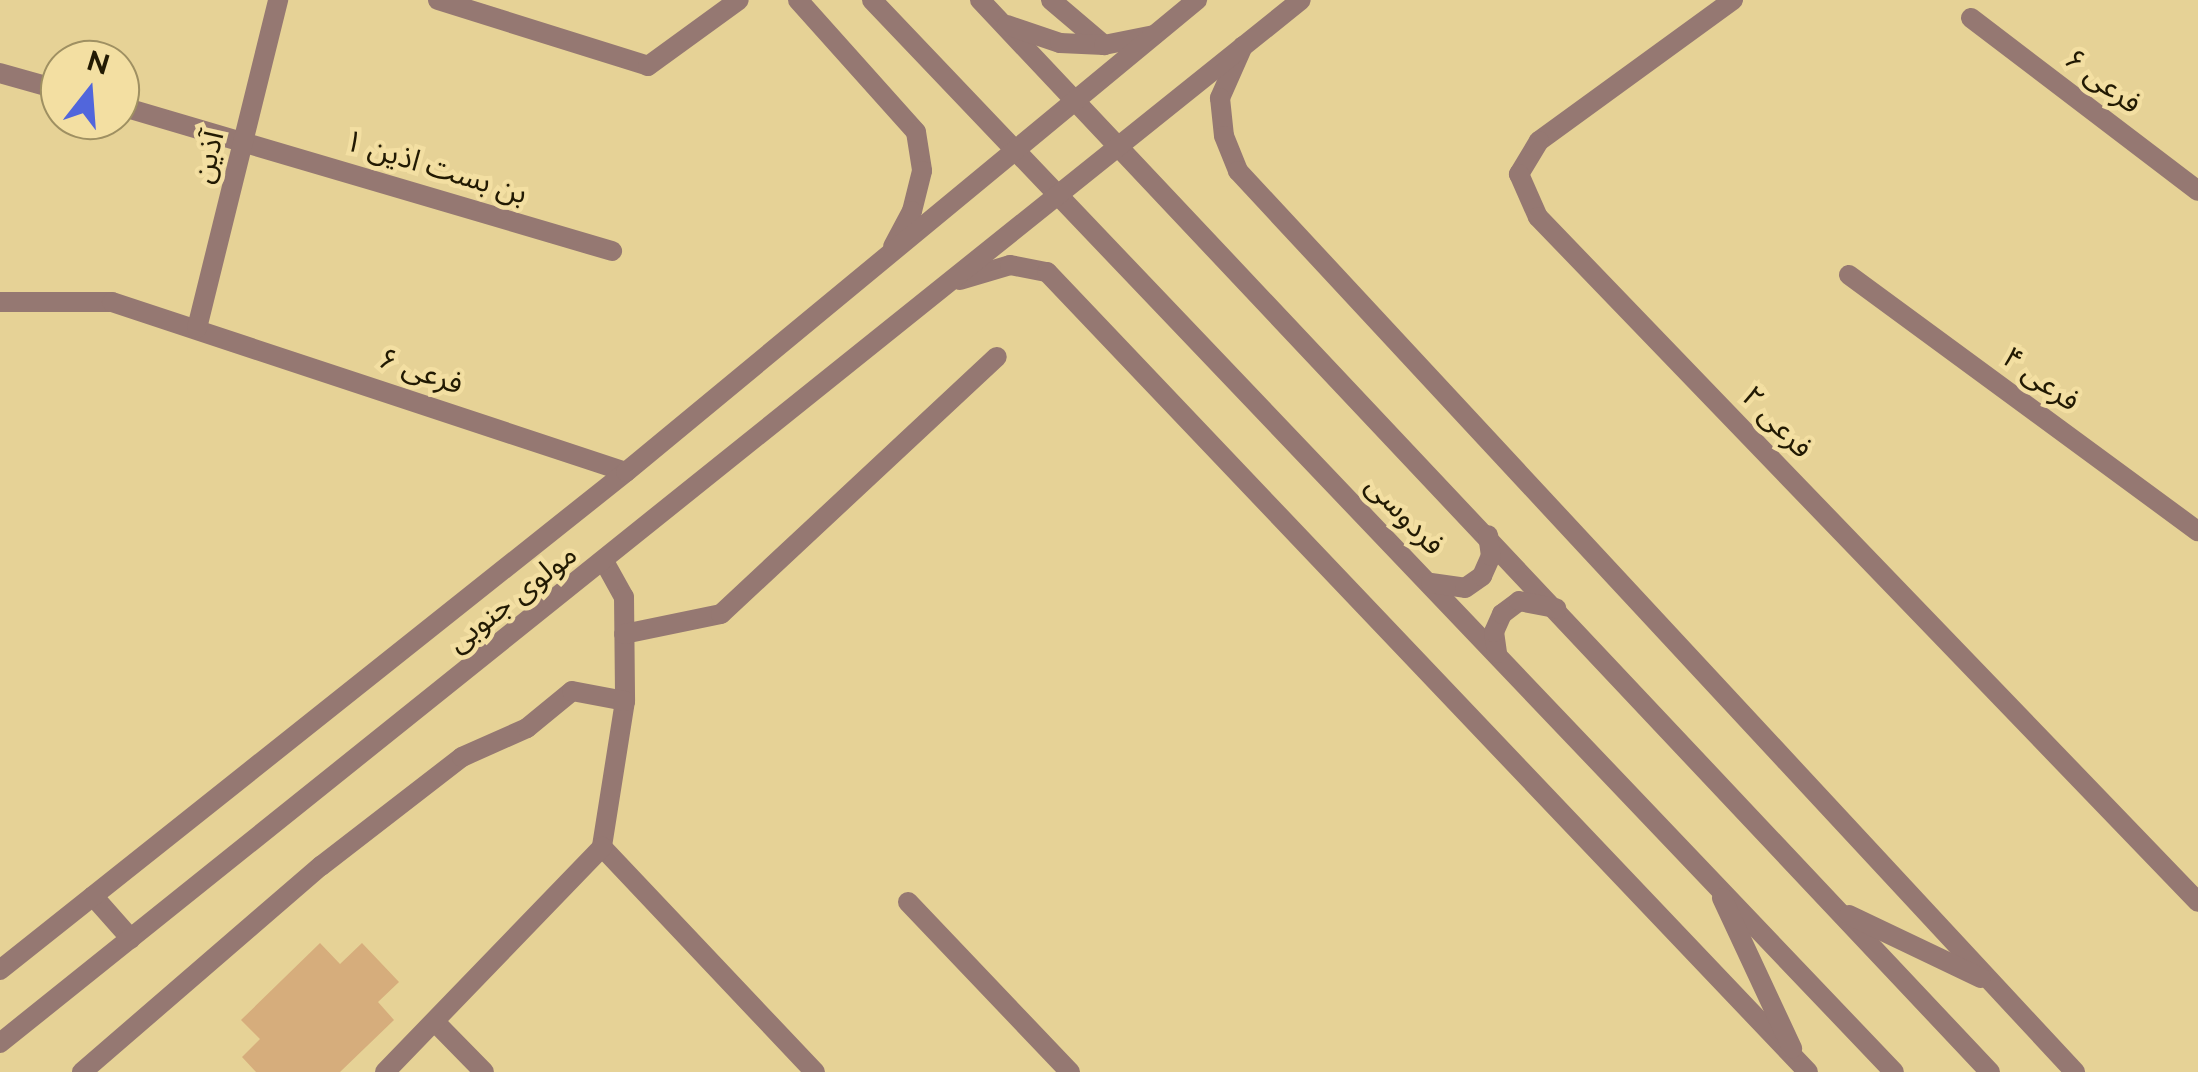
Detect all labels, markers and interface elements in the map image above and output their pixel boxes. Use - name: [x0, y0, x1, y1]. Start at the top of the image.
- north arrow: [40, 40, 140, 140]
- street label: فرعی ۶: [2058, 41, 2148, 121]
- text: N: [83, 44, 113, 82]
- street label: بن بست اذین ۱: [340, 122, 532, 212]
- street label: آذین: [184, 127, 232, 187]
- street label: فرعی ۴: [1995, 339, 2087, 419]
- street label: فرعی ۶: [374, 340, 468, 402]
- street label: فرعی ۲: [1734, 378, 1820, 466]
- street label: فردوسی: [1358, 467, 1452, 563]
- street label: مولوی جنوبی: [440, 536, 584, 660]

